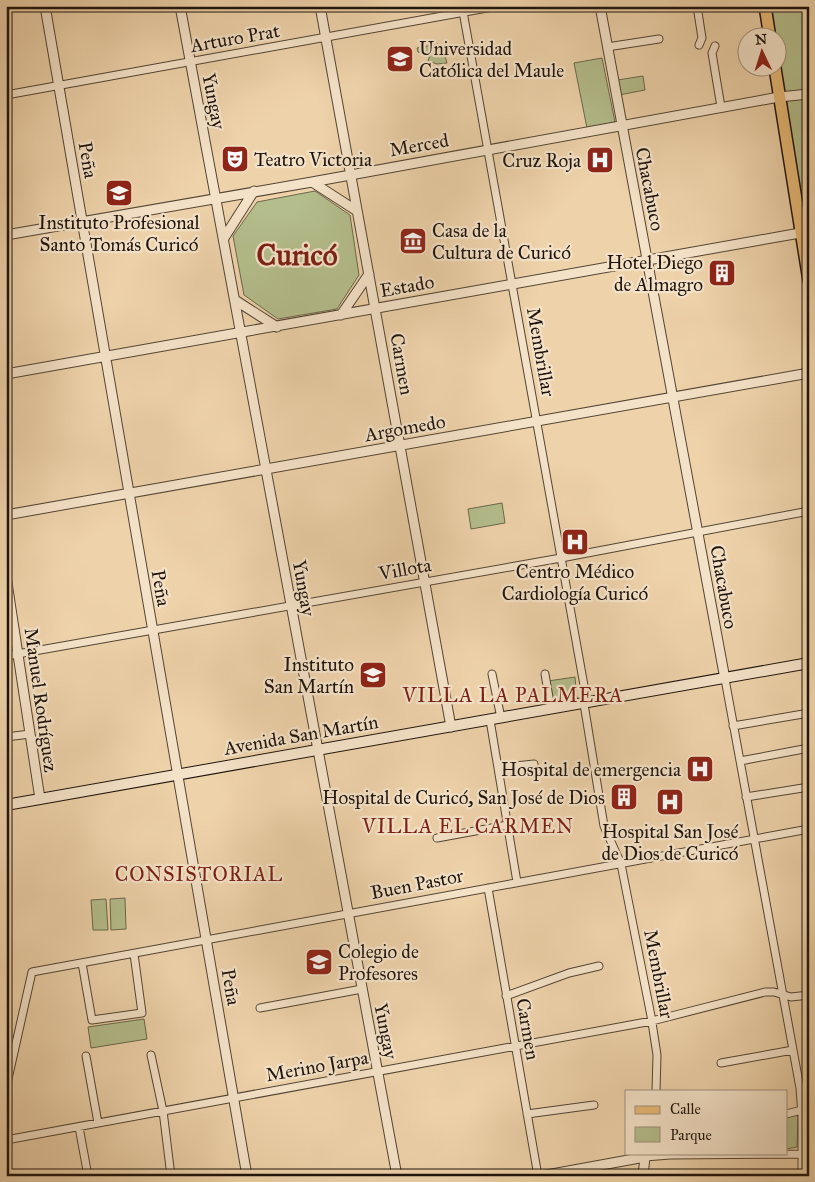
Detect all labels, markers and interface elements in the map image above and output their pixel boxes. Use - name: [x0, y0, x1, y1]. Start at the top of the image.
- street label: Arturo Prat: [188, 19, 282, 57]
- north arrow: [738, 28, 788, 78]
- text: N: [755, 31, 768, 48]
- place label: Universidad Católica del Maule: [419, 37, 564, 82]
- school or university icon: Universidad Católica del Maule: [385, 44, 415, 74]
- street label: Yungay: [196, 71, 231, 132]
- street label: Merced: [388, 128, 451, 162]
- street label: Peña: [73, 140, 103, 181]
- theatre icon: Teatro Victoria: [220, 144, 250, 174]
- hospital icon: Cruz Roja: [585, 145, 615, 175]
- street label: Chacabuco: [631, 145, 669, 233]
- place label: Teatro Victoria: [254, 148, 373, 171]
- place label: Cruz Roja: [502, 149, 582, 172]
- school or university icon: Instituto Profesional Santo Tomás Curicó: [104, 178, 134, 208]
- place label: Instituto Profesional Santo Tomás Curicó: [38, 211, 201, 256]
- place label: Casa de la Cultura de Curicó: [432, 219, 571, 264]
- museum icon: Casa de la Cultura de Curicó: [398, 226, 428, 256]
- district label: Curicó: [256, 238, 338, 273]
- place label: Hotel Diego de Almagro: [607, 251, 703, 297]
- building icon: Hotel Diego de Almagro: [707, 258, 737, 288]
- street label: Estado: [378, 270, 436, 302]
- street label: Membrillar: [522, 306, 560, 399]
- street label: Carmen: [385, 331, 419, 397]
- street label: Argomedo: [362, 410, 448, 448]
- hospital icon: Centro Médico Cardiología Curicó: [560, 527, 590, 557]
- street label: Chacabuco: [705, 543, 743, 631]
- street label: Villota: [376, 553, 434, 585]
- street label: Yungay: [287, 558, 320, 619]
- place label: Centro Médico Cardiología Curicó: [502, 560, 648, 606]
- street label: Peña: [146, 568, 176, 609]
- street label: Manuel Rodríguez: [18, 626, 63, 774]
- place label: Instituto San Martín: [264, 653, 354, 698]
- school or university icon: Instituto San Martín: [358, 660, 388, 690]
- district label: VILLA LA PALMERA: [401, 683, 624, 707]
- street label: Avenida San Martín: [221, 710, 380, 760]
- hospital icon: Hospital de emergencia: [685, 754, 715, 784]
- place label: Hospital de emergencia: [501, 758, 682, 782]
- building icon: Hospital de Curicó, San José de Dios: [609, 782, 639, 812]
- place label: Hospital de Curicó, San José de Dios: [322, 786, 605, 810]
- hospital icon: Hospital San José de Dios de Curicó: [655, 787, 685, 817]
- district label: VILLA EL CARMEN: [361, 814, 574, 838]
- place label: Hospital San José de Dios de Curicó: [601, 820, 739, 865]
- district label: CONSISTORIAL: [115, 862, 283, 886]
- street label: Buen Pastor: [369, 864, 466, 904]
- street label: Membrillar: [639, 928, 679, 1021]
- place label: Colegio de Profesores: [338, 940, 419, 985]
- school or university icon: Colegio de Profesores: [304, 947, 334, 977]
- street label: Peña: [216, 967, 246, 1008]
- street label: Carmen: [511, 996, 545, 1062]
- street label: Yungay: [368, 1001, 403, 1062]
- street label: Merino Jarpa: [264, 1046, 371, 1087]
- legend: [625, 1090, 788, 1154]
- text: Calle: [670, 1100, 701, 1118]
- text: Parque: [670, 1126, 712, 1145]

